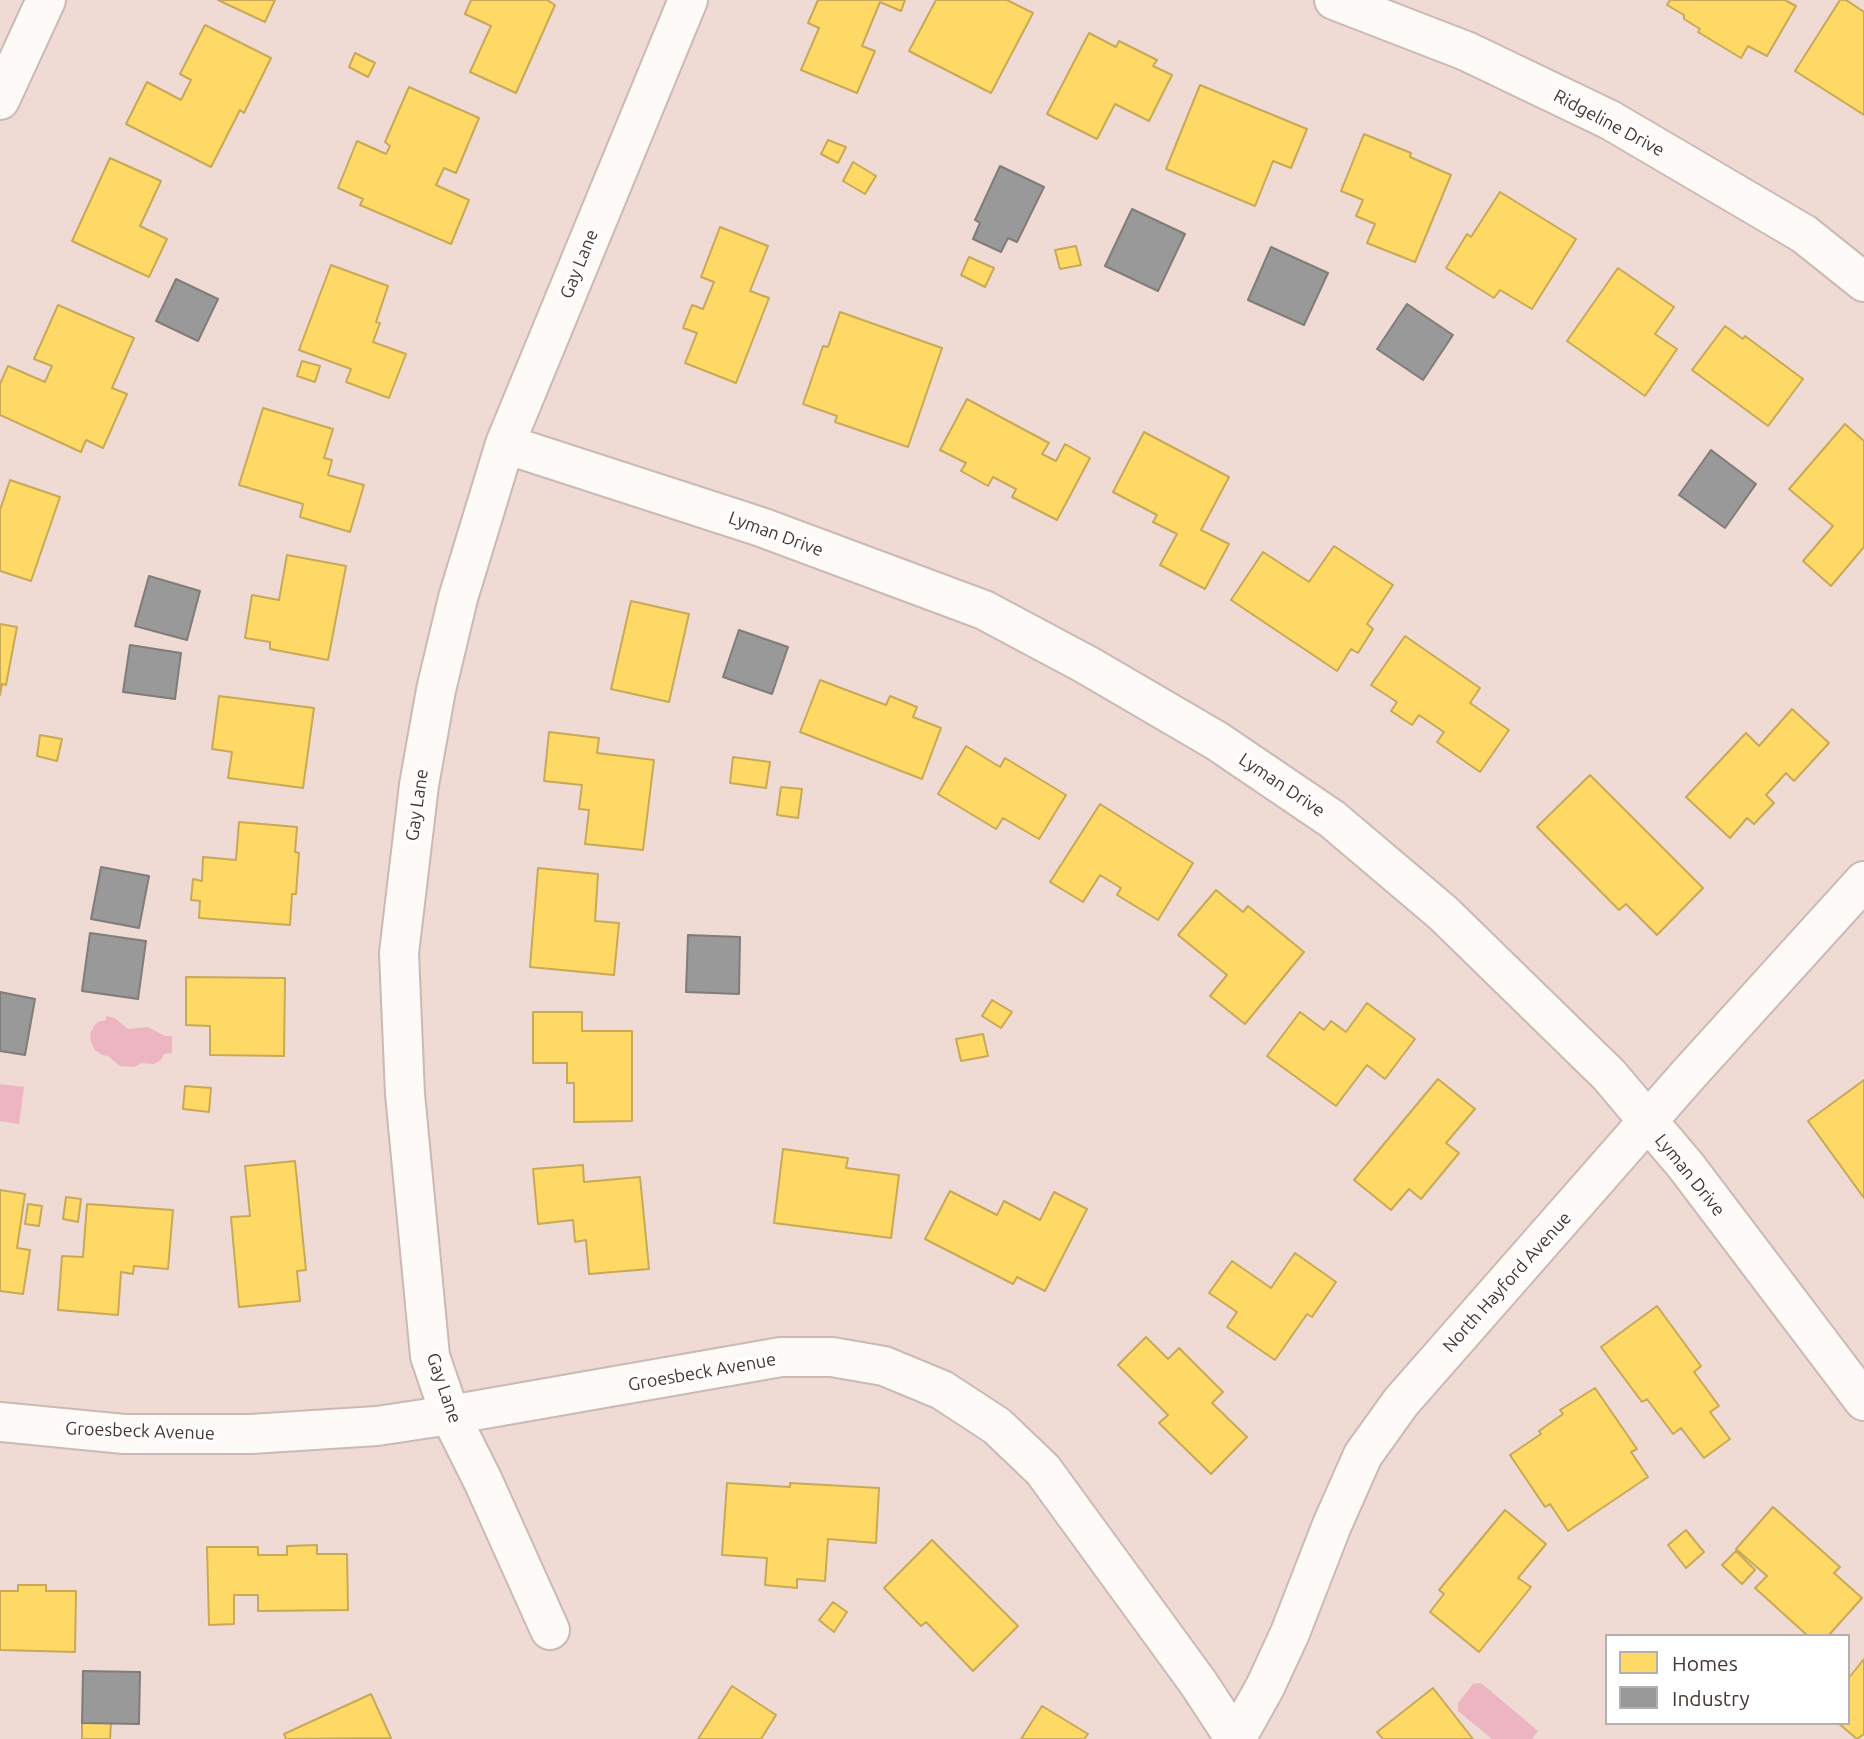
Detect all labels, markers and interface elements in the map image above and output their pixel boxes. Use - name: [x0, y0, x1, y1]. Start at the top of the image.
- street label: Ridgeline Drive: [1550, 85, 1668, 161]
- street label: Gay Lane: [555, 226, 603, 302]
- street label: Lyman Drive: [726, 507, 826, 561]
- street label: Lyman Drive: [1235, 748, 1329, 822]
- street label: Gay Lane: [401, 768, 433, 842]
- street label: Lyman Drive: [1650, 1130, 1730, 1220]
- street label: North Hayford Avenue: [1438, 1207, 1576, 1357]
- street label: Groesbeck Avenue: [626, 1348, 778, 1396]
- street label: Gay Lane: [422, 1350, 466, 1426]
- street label: Groesbeck Avenue: [65, 1418, 215, 1444]
- legend: [1605, 1634, 1850, 1725]
- text: Homes: [1672, 1651, 1738, 1675]
- text: Industry: [1672, 1686, 1750, 1710]

